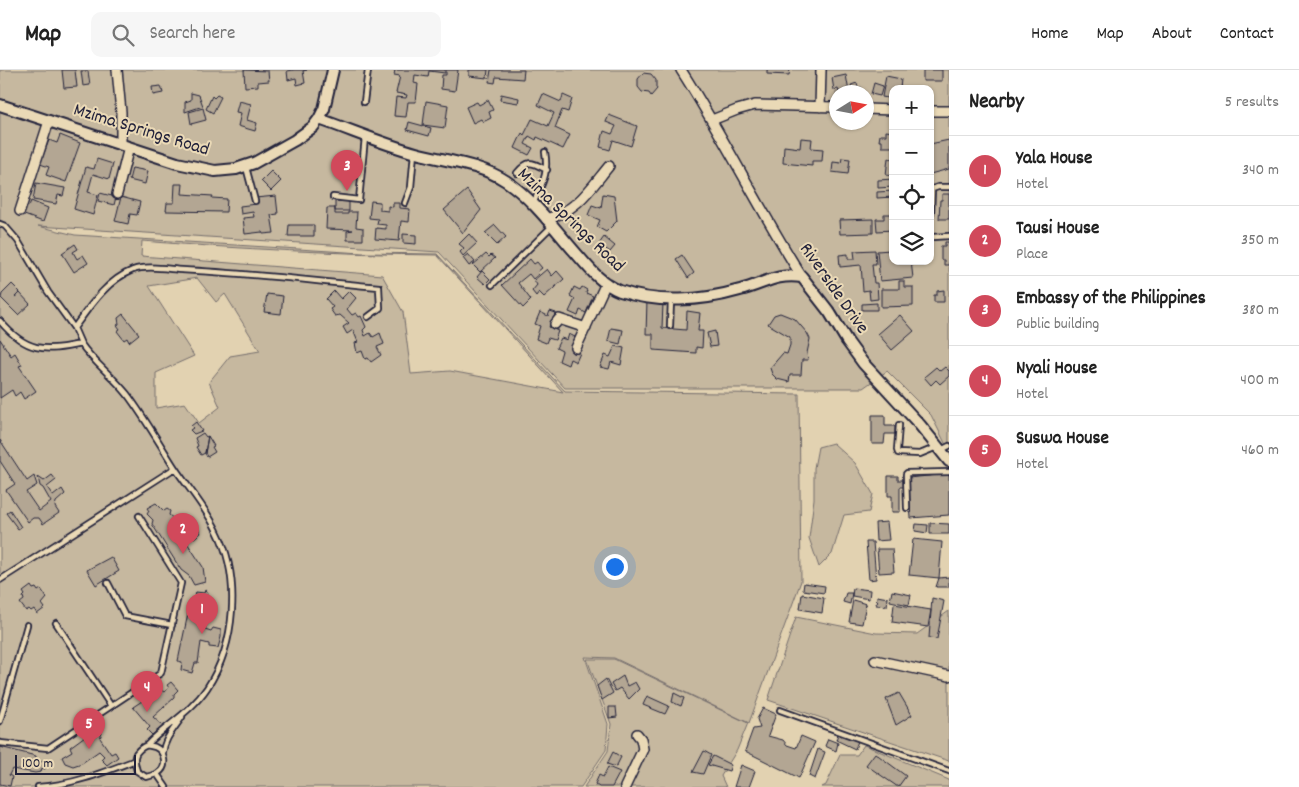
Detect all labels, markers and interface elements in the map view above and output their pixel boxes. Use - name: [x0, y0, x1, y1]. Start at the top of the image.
- search box: [91, 12, 441, 57]
- text: Map: [25, 18, 61, 52]
- icon: search: [109, 21, 137, 49]
- text: Search here: [149, 21, 235, 48]
- text: Home: [1031, 22, 1068, 47]
- text: Map: [1096, 22, 1124, 47]
- text: About: [1152, 22, 1192, 47]
- text: Contact: [1220, 22, 1274, 47]
- north arrow: [829, 85, 874, 130]
- map controls: [889, 85, 934, 265]
- button: +: [889, 85, 934, 130]
- text: Nearby: [969, 88, 1024, 118]
- text: 5 results: [1225, 91, 1279, 114]
- street label: Mzima Springs Road: [70, 98, 212, 164]
- button: −: [889, 130, 934, 175]
- text: Yala House: [1016, 146, 1092, 173]
- pin: 3: [331, 150, 363, 191]
- text: 1: [983, 159, 987, 182]
- text: 340 m: [1242, 159, 1279, 182]
- street label: Mzima Springs Road: [510, 162, 630, 280]
- text: Hotel: [1016, 173, 1048, 196]
- button: locate: [889, 175, 934, 220]
- text: Tausi House: [1016, 216, 1099, 243]
- button: layers: [889, 220, 934, 265]
- text: 2: [982, 229, 989, 252]
- text: 350 m: [1241, 229, 1279, 252]
- street label: Riverside Drive: [792, 238, 874, 340]
- text: Place: [1016, 243, 1048, 266]
- text: Embassy of the Philippines: [1016, 286, 1206, 313]
- text: 3: [981, 299, 989, 322]
- text: 380 m: [1242, 299, 1279, 322]
- text: Public building: [1016, 313, 1099, 336]
- text: Nyali House: [1016, 356, 1097, 383]
- text: 4: [982, 369, 988, 392]
- text: 400 m: [1240, 369, 1279, 392]
- text: Hotel: [1016, 383, 1048, 406]
- text: Suswa House: [1016, 426, 1109, 453]
- text: 5: [981, 439, 989, 462]
- text: 460 m: [1241, 439, 1279, 462]
- text: Hotel: [1016, 453, 1048, 476]
- pin: 2: [167, 513, 199, 554]
- your location: [602, 554, 628, 580]
- pin: 1: [186, 593, 218, 634]
- pin: 4: [131, 671, 163, 712]
- pin: 5: [73, 708, 105, 749]
- scale bar: [15, 752, 136, 775]
- text: 100 m: [22, 754, 53, 774]

